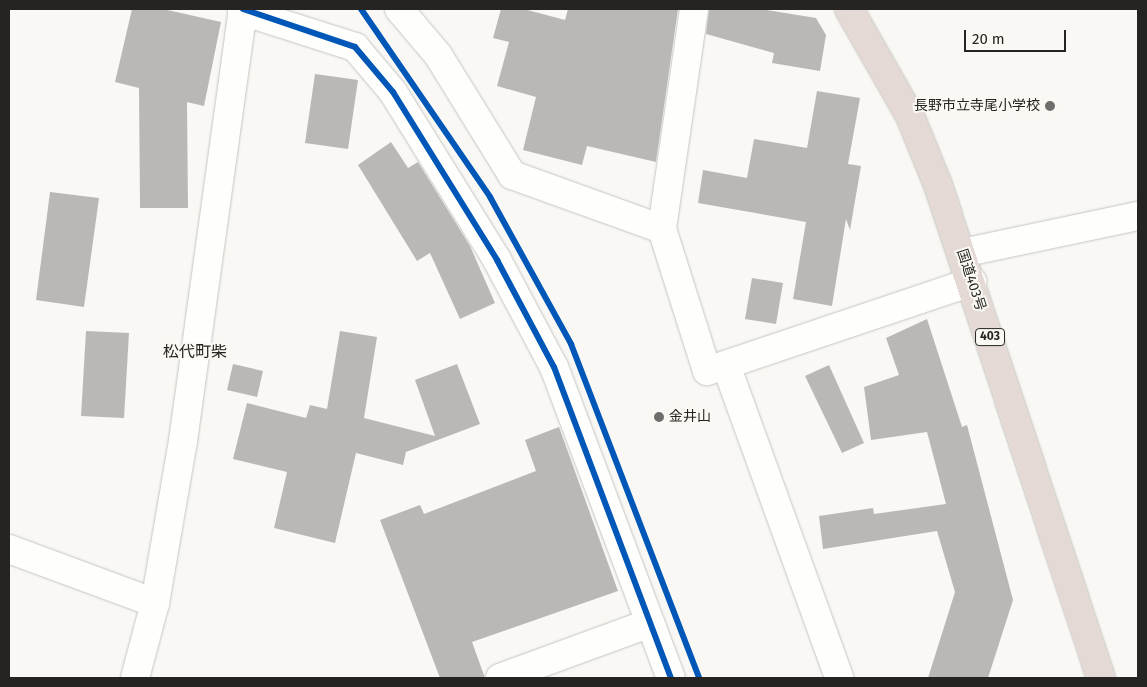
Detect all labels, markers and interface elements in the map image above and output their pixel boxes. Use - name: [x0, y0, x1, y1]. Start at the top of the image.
- scale bar: [967, 20, 1070, 52]
- text: 20 m: [972, 30, 1005, 48]
- place label: 長野市立寺尾小学校: [914, 98, 1040, 114]
- marker: 長野市立寺尾小学校: [1044, 100, 1056, 112]
- street label: 国道403号: [953, 247, 989, 313]
- road number: 403: [975, 328, 1005, 347]
- district label: 松代町柴: [163, 342, 227, 362]
- place label: 金井山: [669, 409, 711, 425]
- marker: 金井山: [653, 411, 665, 423]

